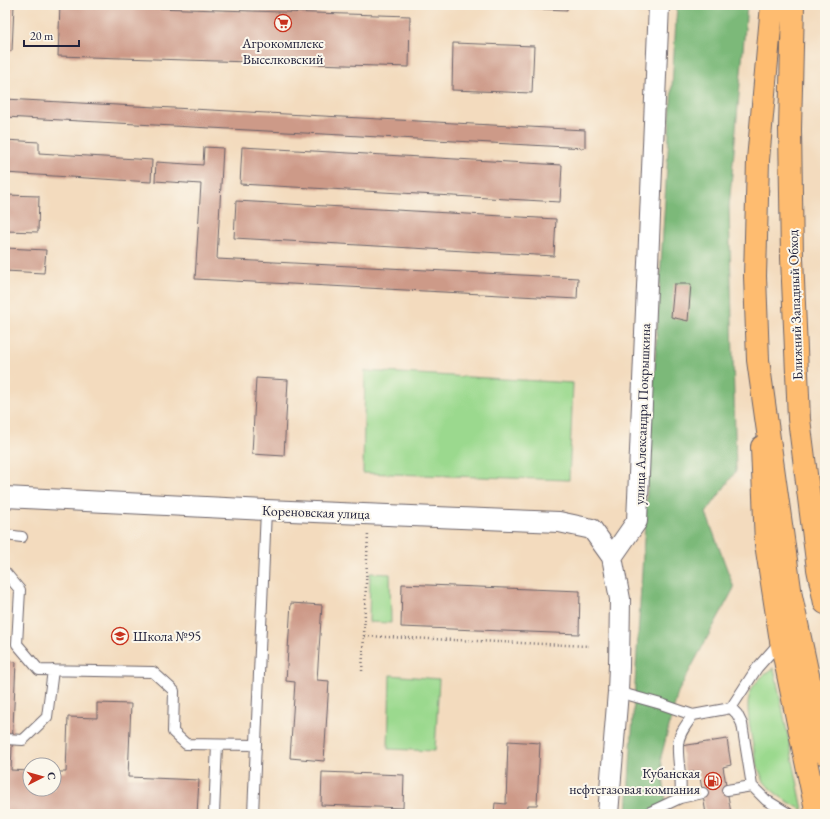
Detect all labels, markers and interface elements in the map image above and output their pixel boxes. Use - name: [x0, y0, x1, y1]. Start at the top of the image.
- supermarket icon: Агрокомплекс Выселковский: [273, 13, 293, 33]
- scale bar: [24, 22, 79, 48]
- text: 20 m: [30, 28, 54, 44]
- place label: Агрокомплекс Выселковский: [241, 34, 324, 68]
- street label: Ближний Западный Обход: [783, 229, 807, 380]
- street label: улица Александра Покрышкина: [630, 323, 654, 505]
- street label: Кореновская улица: [262, 501, 371, 523]
- school or university icon: Школа №95: [110, 626, 130, 646]
- place label: Школа №95: [133, 627, 201, 645]
- north arrow: [22, 757, 62, 797]
- place label: Кубанская нефтегазовая компания: [569, 764, 700, 798]
- text: С: [45, 771, 59, 781]
- fuel station icon: Кубанская нефтегазовая компания: [703, 771, 723, 791]

